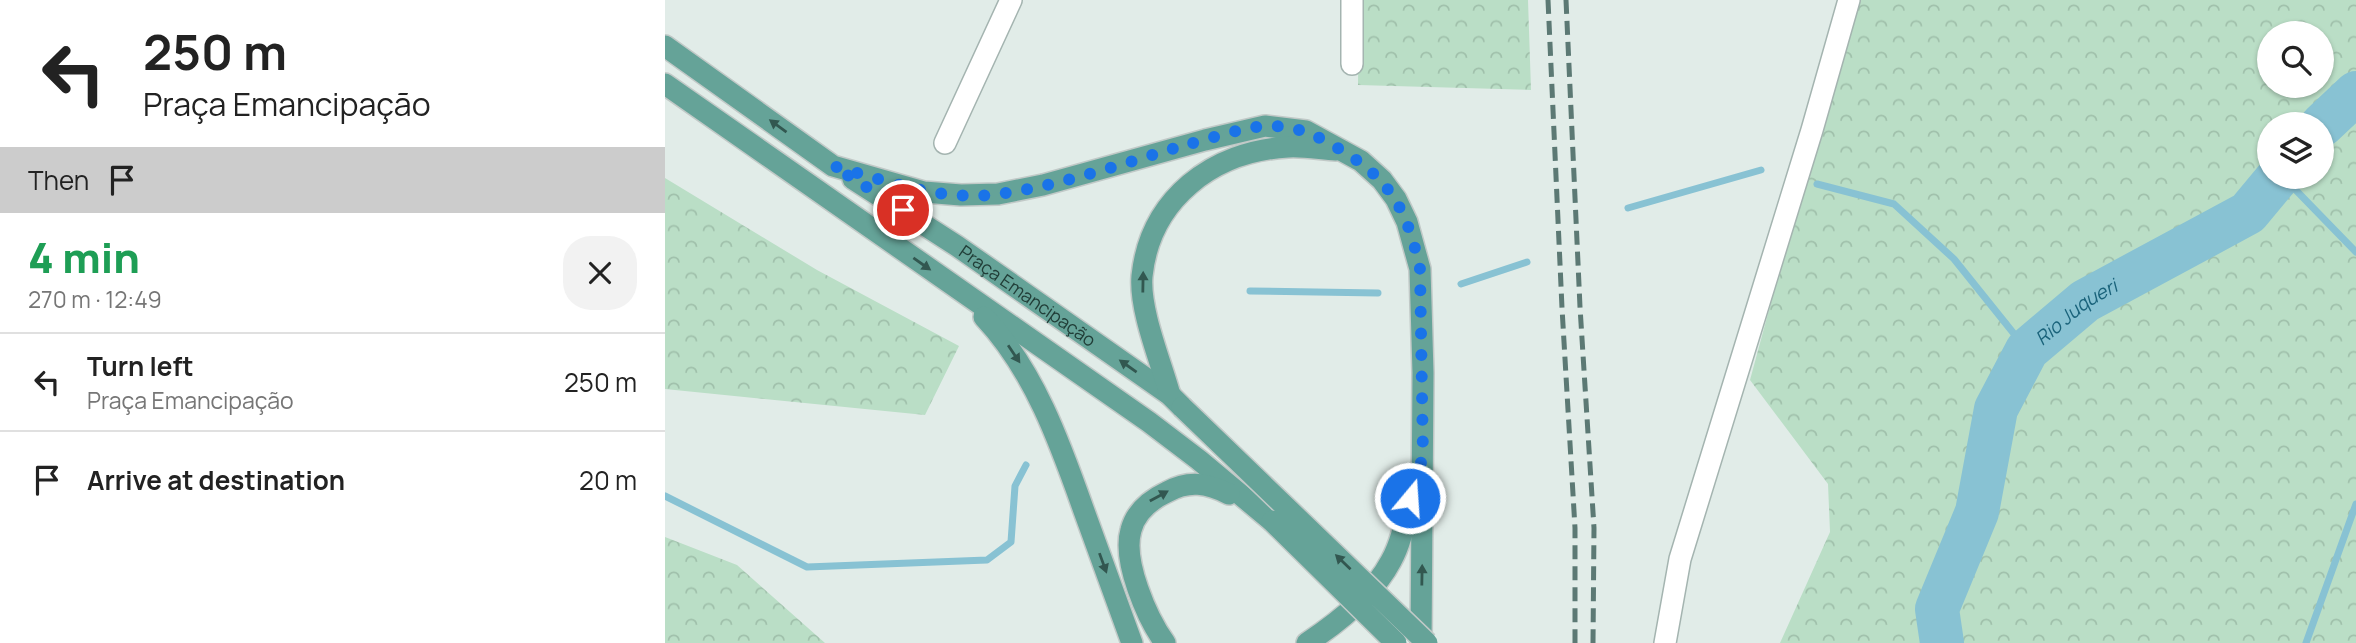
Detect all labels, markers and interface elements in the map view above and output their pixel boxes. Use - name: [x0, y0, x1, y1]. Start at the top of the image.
- text: 250 m: [143, 18, 287, 85]
- map controls: [2257, 21, 2334, 189]
- button: search: [2257, 21, 2334, 98]
- icon: left: [28, 28, 119, 119]
- text: Praça Emancipação: [143, 82, 431, 126]
- button: layers: [2257, 112, 2334, 189]
- one-way arrow: [769, 119, 787, 133]
- icon: arrive: [103, 161, 141, 199]
- text: Then: [28, 162, 89, 198]
- pin: [873, 180, 933, 240]
- icon: arrive: [884, 191, 922, 229]
- text: 4 min: [28, 228, 140, 286]
- button: close: [563, 236, 637, 310]
- street label: Praça Emancipação: [955, 239, 1101, 352]
- one-way arrow: [913, 257, 931, 271]
- one-way arrow: [1137, 271, 1149, 293]
- water label: Rio Juqueri: [2029, 272, 2124, 351]
- text: 270 m · 12:49: [28, 283, 162, 315]
- one-way arrow: [1007, 345, 1020, 364]
- text: Turn left: [87, 348, 194, 384]
- one-way arrow: [1119, 359, 1137, 373]
- icon: left: [28, 363, 66, 401]
- text: 250 m: [564, 364, 637, 400]
- text: Praça Emancipação: [87, 384, 294, 416]
- icon: arrive: [28, 461, 66, 499]
- position arrow: [1373, 461, 1447, 535]
- text: Arrive at destination: [87, 462, 345, 498]
- text: 20 m: [579, 462, 637, 498]
- one-way arrow: [1149, 490, 1169, 502]
- one-way arrow: [1098, 553, 1109, 574]
- one-way arrow: [1334, 553, 1351, 570]
- one-way arrow: [1416, 564, 1428, 586]

